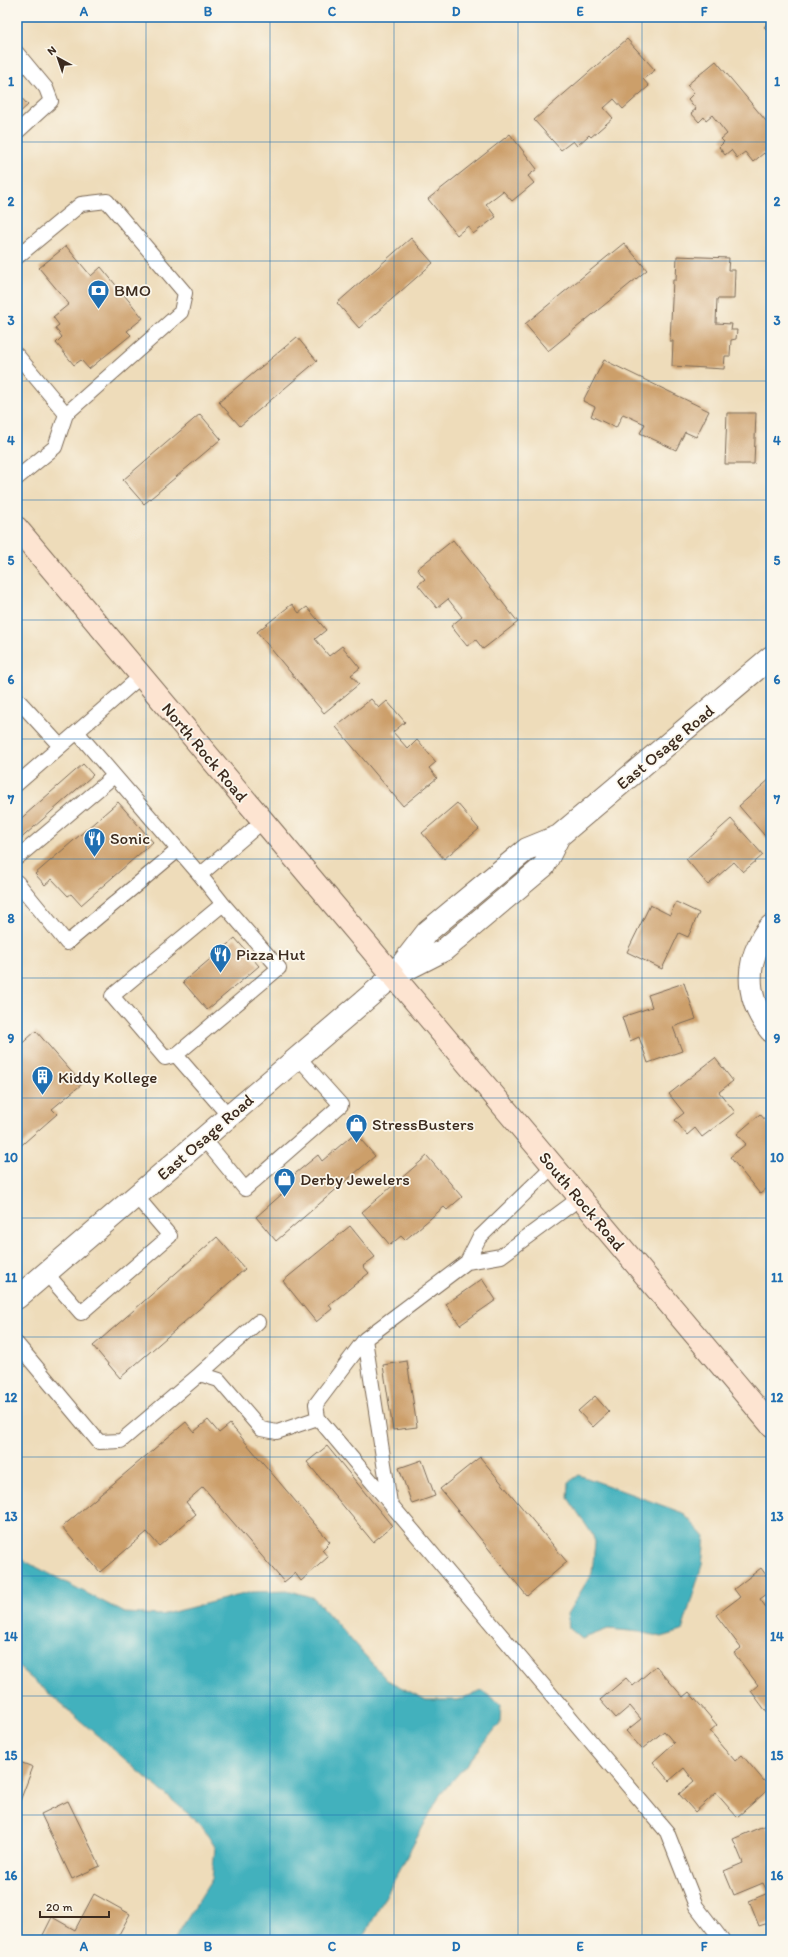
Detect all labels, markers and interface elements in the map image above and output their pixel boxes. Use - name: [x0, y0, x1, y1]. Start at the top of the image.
- text: A: [79, 4, 89, 19]
- text: B: [204, 4, 213, 19]
- text: C: [328, 4, 337, 19]
- text: D: [452, 4, 461, 19]
- text: E: [576, 4, 584, 19]
- text: F: [701, 4, 708, 19]
- north arrow: [38, 38, 78, 78]
- text: N: [45, 43, 59, 58]
- text: 1: [8, 74, 14, 89]
- text: 1: [774, 74, 780, 89]
- text: 2: [8, 194, 15, 209]
- text: 2: [774, 194, 781, 209]
- bank icon: BMO: [86, 277, 112, 310]
- place label: BMO: [114, 280, 151, 300]
- text: 3: [7, 313, 15, 328]
- text: 3: [773, 313, 781, 328]
- text: 4: [7, 433, 15, 448]
- text: 4: [773, 433, 781, 448]
- text: 5: [8, 553, 15, 568]
- text: 5: [774, 553, 781, 568]
- text: 6: [8, 672, 15, 687]
- text: 6: [774, 672, 781, 687]
- street label: North Rock Road: [158, 698, 253, 806]
- street label: East Osage Road: [612, 700, 718, 794]
- text: 7: [7, 792, 15, 807]
- text: 7: [773, 792, 781, 807]
- restaurant icon: Sonic: [81, 825, 107, 858]
- place label: Sonic: [110, 828, 150, 848]
- text: 8: [7, 911, 15, 926]
- text: 8: [773, 911, 781, 926]
- restaurant icon: Pizza Hut: [208, 941, 234, 974]
- place label: Pizza Hut: [236, 944, 305, 964]
- text: 9: [8, 1031, 15, 1046]
- text: 9: [774, 1031, 781, 1046]
- building icon: Kiddy Kollege: [29, 1064, 55, 1097]
- place label: Kiddy Kollege: [58, 1067, 157, 1087]
- street label: East Osage Road: [153, 1090, 257, 1184]
- shop icon: StressBusters: [344, 1111, 370, 1144]
- place label: StressBusters: [372, 1114, 474, 1134]
- street label: South Rock Road: [535, 1148, 629, 1254]
- text: 10: [4, 1150, 18, 1165]
- text: 10: [770, 1150, 784, 1165]
- shop icon: Derby Jewelers: [272, 1166, 298, 1199]
- place label: Derby Jewelers: [300, 1169, 410, 1189]
- text: 11: [5, 1270, 17, 1285]
- text: 11: [771, 1270, 783, 1285]
- text: 12: [5, 1390, 18, 1405]
- text: 12: [771, 1390, 784, 1405]
- text: 13: [4, 1509, 18, 1524]
- text: 13: [770, 1509, 784, 1524]
- text: 14: [4, 1629, 18, 1644]
- text: 14: [770, 1629, 784, 1644]
- text: 15: [5, 1748, 18, 1763]
- text: 15: [771, 1748, 784, 1763]
- text: 16: [5, 1868, 18, 1883]
- text: 16: [771, 1868, 784, 1883]
- scale bar: [40, 1893, 109, 1919]
- text: 20 m: [46, 1900, 73, 1914]
- text: A: [79, 1939, 89, 1954]
- text: B: [204, 1939, 213, 1954]
- text: C: [328, 1939, 337, 1954]
- text: D: [452, 1939, 461, 1954]
- text: E: [576, 1939, 584, 1954]
- text: F: [701, 1939, 708, 1954]

